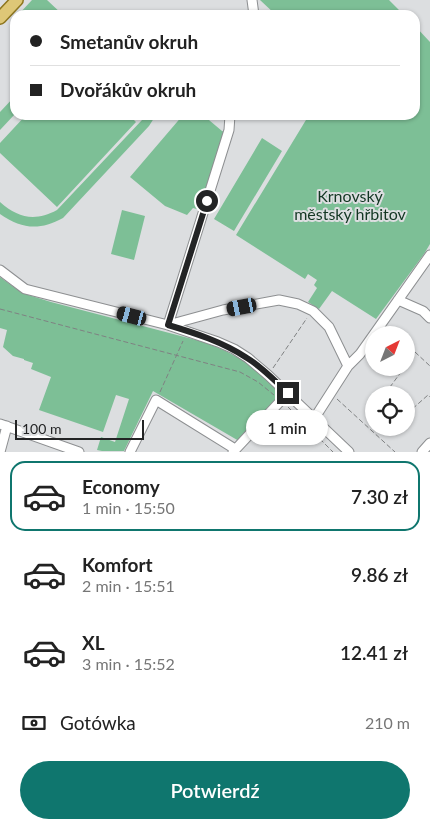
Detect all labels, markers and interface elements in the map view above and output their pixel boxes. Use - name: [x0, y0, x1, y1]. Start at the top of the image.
- text: Smetanův okruh: [60, 30, 198, 53]
- text: Dvořákův okruh: [60, 78, 196, 101]
- park label: Krnovský městský hřbitov: [294, 186, 407, 223]
- route start: [196, 190, 218, 212]
- car: [225, 297, 258, 317]
- car: [115, 305, 148, 327]
- north arrow: [365, 326, 415, 376]
- map controls: [365, 326, 415, 436]
- route end: [277, 382, 299, 404]
- button: locate: [365, 386, 415, 436]
- callout: 1 min: [247, 410, 329, 446]
- scale bar: [15, 417, 144, 440]
- text: 1 min: [267, 418, 307, 437]
- text: 100 m: [22, 420, 61, 437]
- icon: car: [22, 474, 67, 519]
- text: Economy: [82, 475, 160, 498]
- text: 7.30 zł: [351, 485, 408, 508]
- text: 1 min · 15:50: [82, 498, 175, 517]
- icon: car: [22, 552, 67, 597]
- text: Komfort: [82, 553, 153, 576]
- text: 9.86 zł: [351, 563, 408, 586]
- text: 2 min · 15:51: [82, 576, 175, 595]
- icon: car: [22, 630, 67, 675]
- text: XL: [82, 631, 105, 654]
- text: 12.41 zł: [340, 641, 408, 664]
- text: 3 min · 15:52: [82, 654, 175, 673]
- icon: cash: [20, 709, 48, 737]
- text: Gotówka: [60, 711, 136, 734]
- text: 210 m: [365, 713, 410, 732]
- button: Potwierdź: [20, 761, 410, 819]

